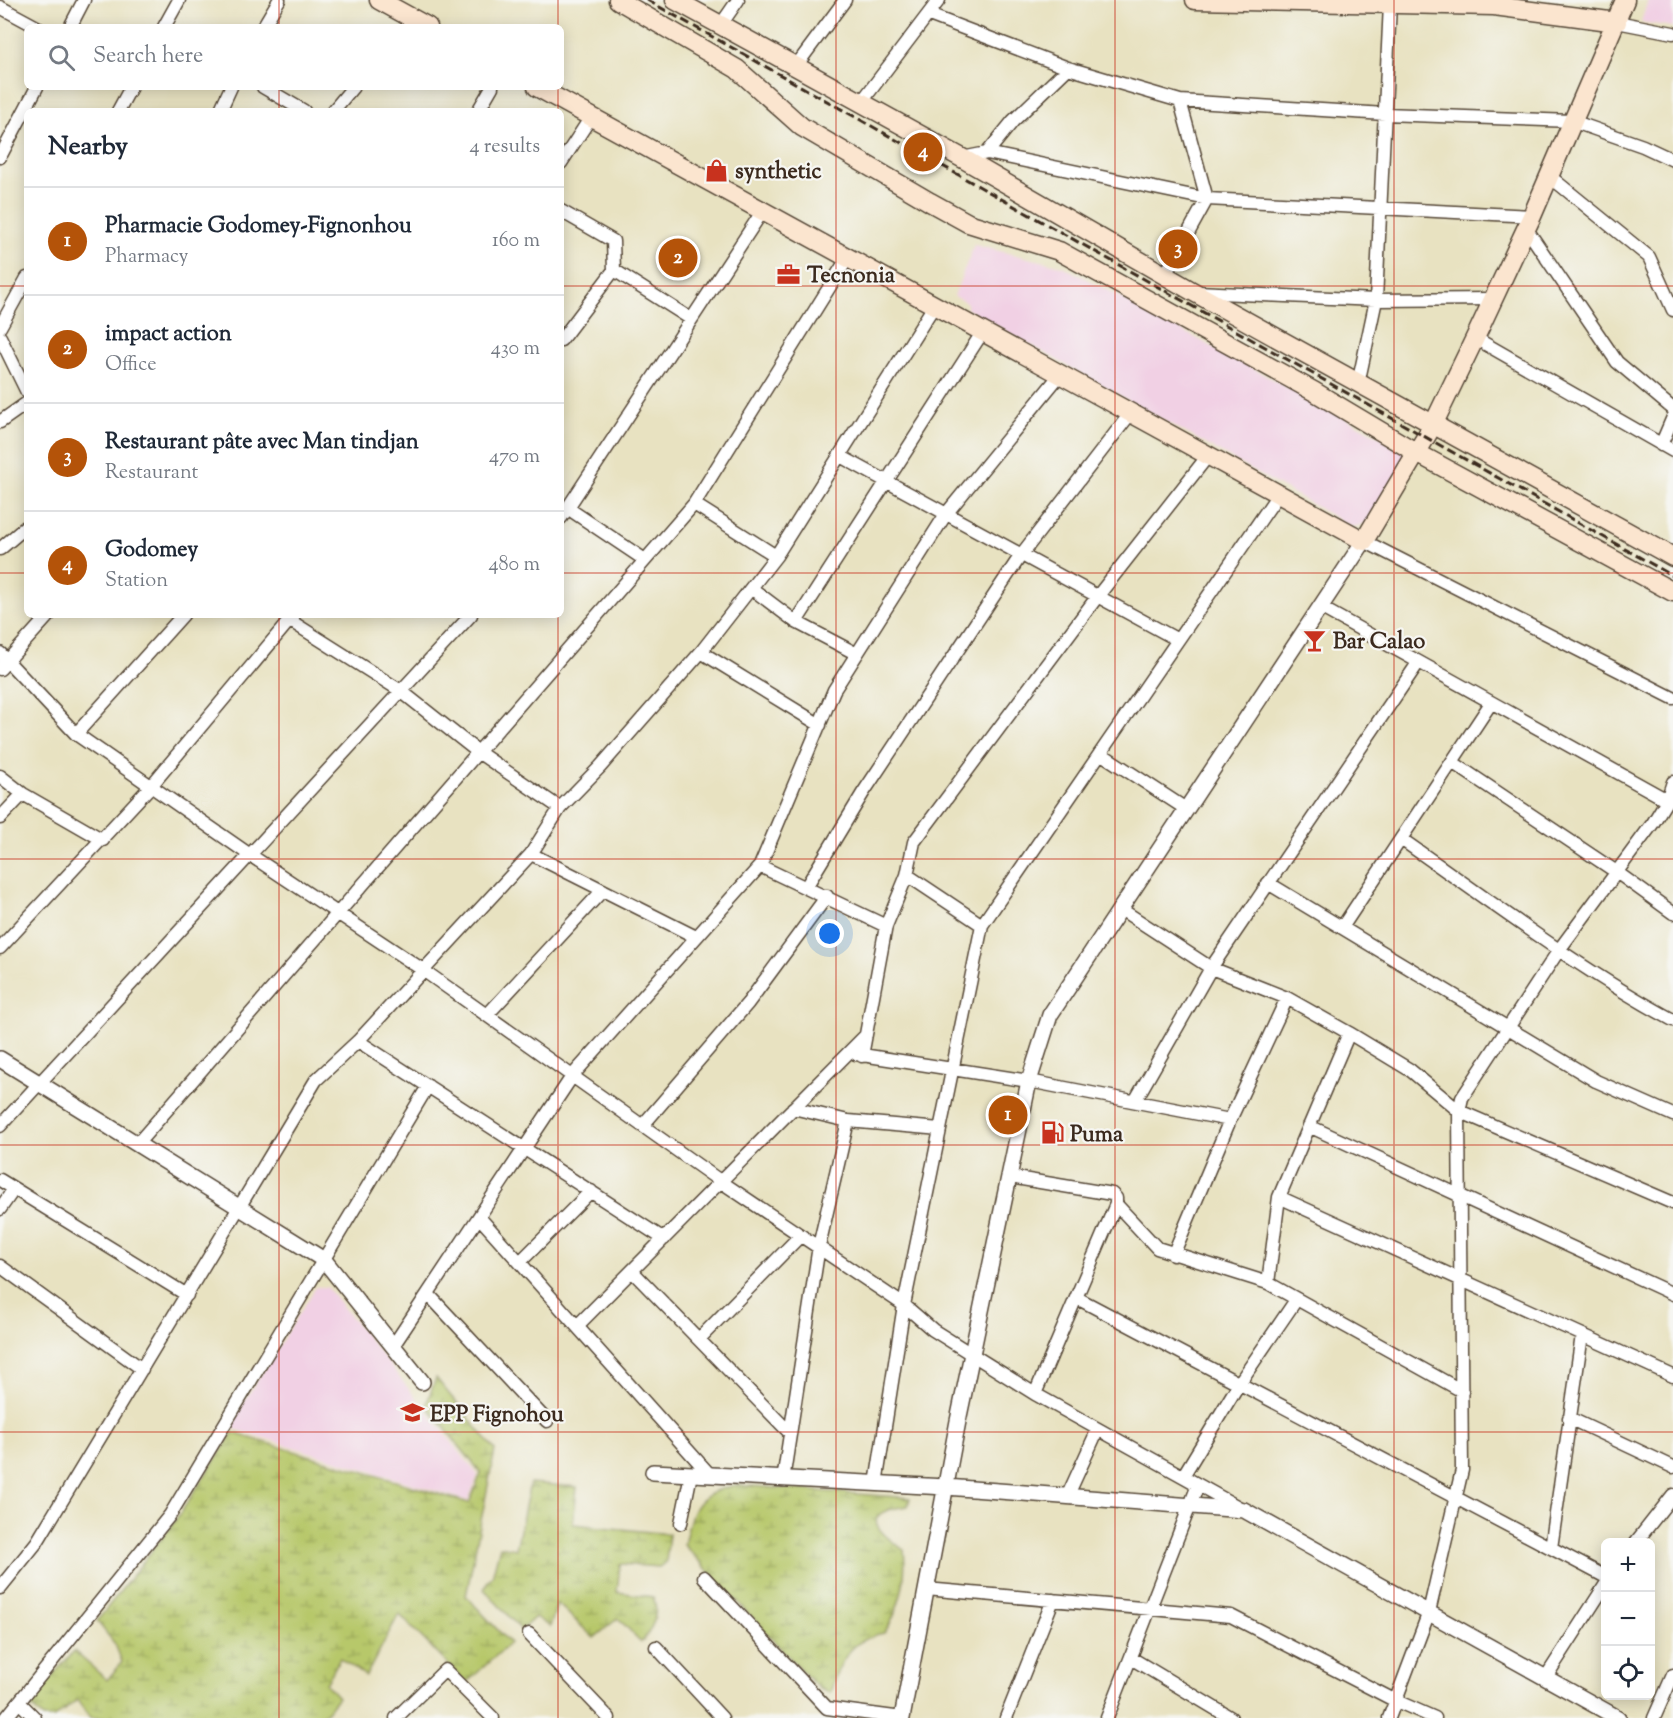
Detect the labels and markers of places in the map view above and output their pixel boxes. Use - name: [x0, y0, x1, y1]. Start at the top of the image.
- pin: 4: [904, 130, 942, 174]
- shop icon: synthetic: [704, 157, 730, 183]
- place label: synthetic: [735, 157, 821, 189]
- pin: 3: [1158, 226, 1198, 272]
- pin: 2: [658, 236, 698, 280]
- office icon: Tecnonia: [776, 261, 802, 287]
- place label: Tecnonia: [807, 261, 896, 293]
- bar icon: Bar Calao: [1302, 627, 1328, 653]
- place label: Bar Calao: [1333, 627, 1425, 659]
- pin: 1: [988, 1092, 1028, 1138]
- fuel station icon: Puma: [1039, 1120, 1065, 1146]
- place label: Puma: [1070, 1120, 1124, 1152]
- school or university icon: EPP Fignohou: [399, 1400, 425, 1426]
- place label: EPP Fignohou: [430, 1400, 564, 1432]

